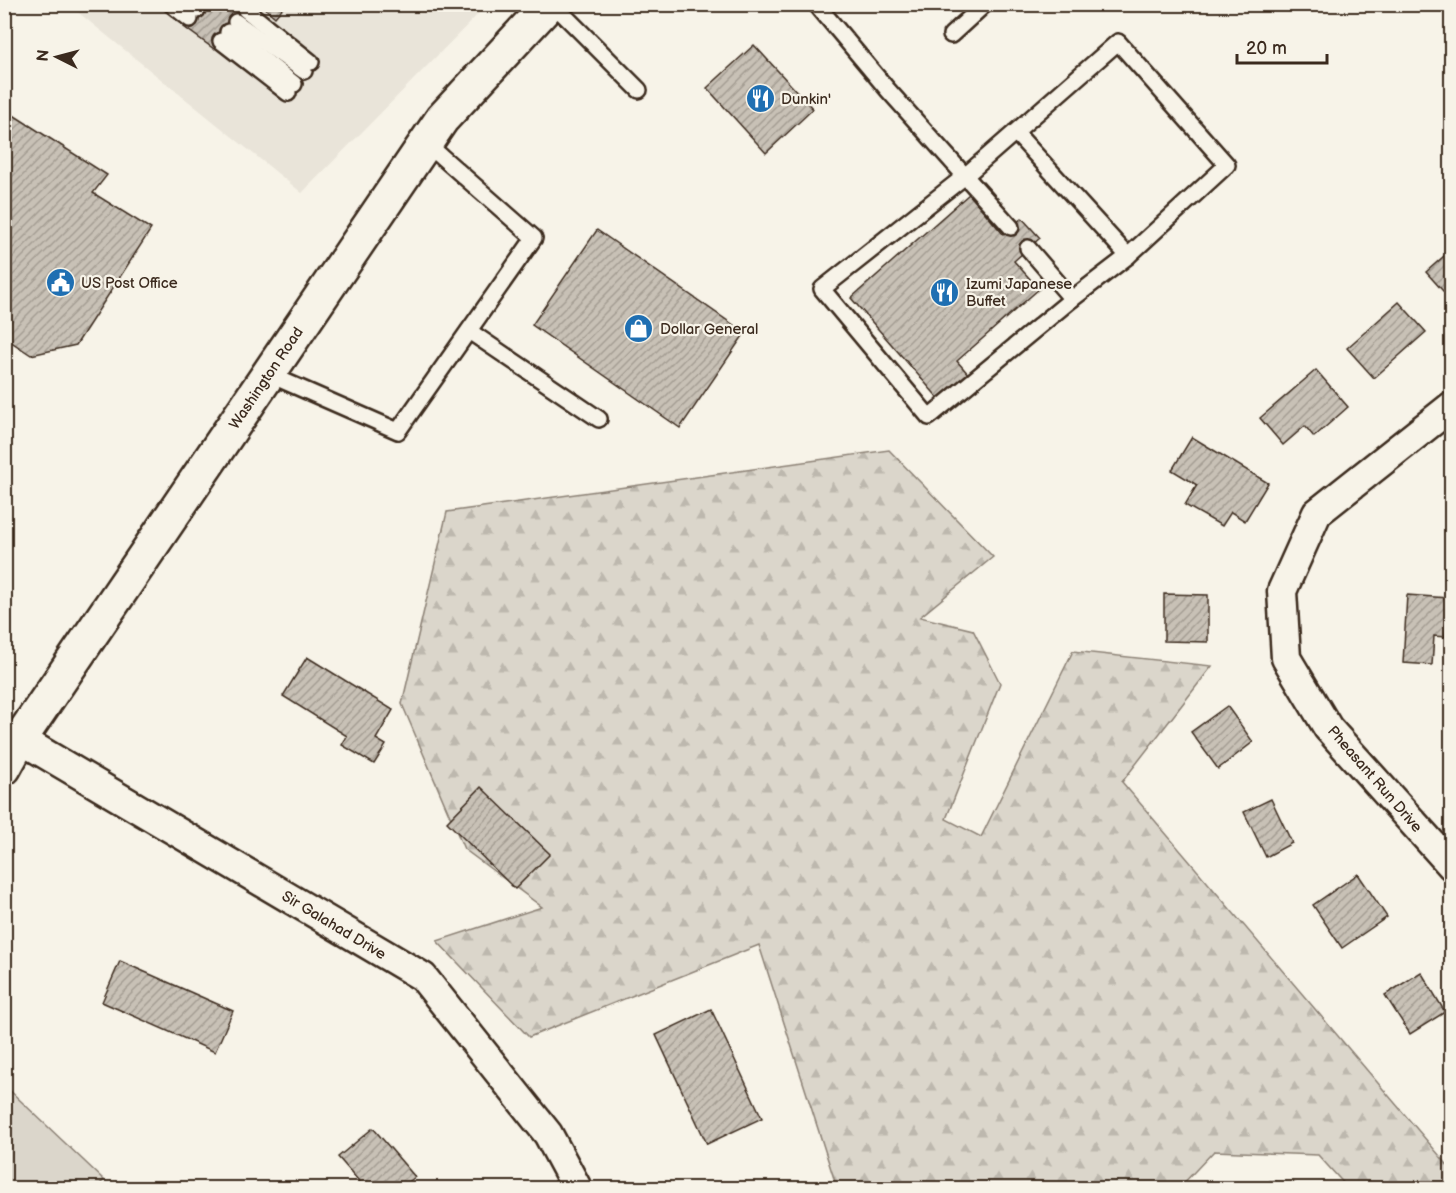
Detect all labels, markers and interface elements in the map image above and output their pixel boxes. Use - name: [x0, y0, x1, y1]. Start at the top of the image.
- north arrow: [27, 27, 87, 87]
- scale bar: [1237, 27, 1327, 65]
- text: 20 m: [1246, 38, 1287, 59]
- text: N: [33, 49, 54, 63]
- restaurant icon: Dunkin': [744, 83, 776, 115]
- place label: Dunkin': [781, 90, 831, 109]
- public building icon: US Post Office: [44, 267, 76, 299]
- place label: US Post Office: [81, 274, 178, 293]
- place label: Izumi Japanese Buffet: [966, 275, 1072, 311]
- restaurant icon: Izumi Japanese Buffet: [929, 277, 961, 309]
- shop icon: Dollar General: [623, 313, 655, 345]
- place label: Dollar General: [660, 320, 758, 339]
- street label: Washington Road: [225, 324, 308, 433]
- street label: Pheasant Run Drive: [1323, 722, 1426, 837]
- street label: Sir Galahad Drive: [278, 887, 389, 964]

